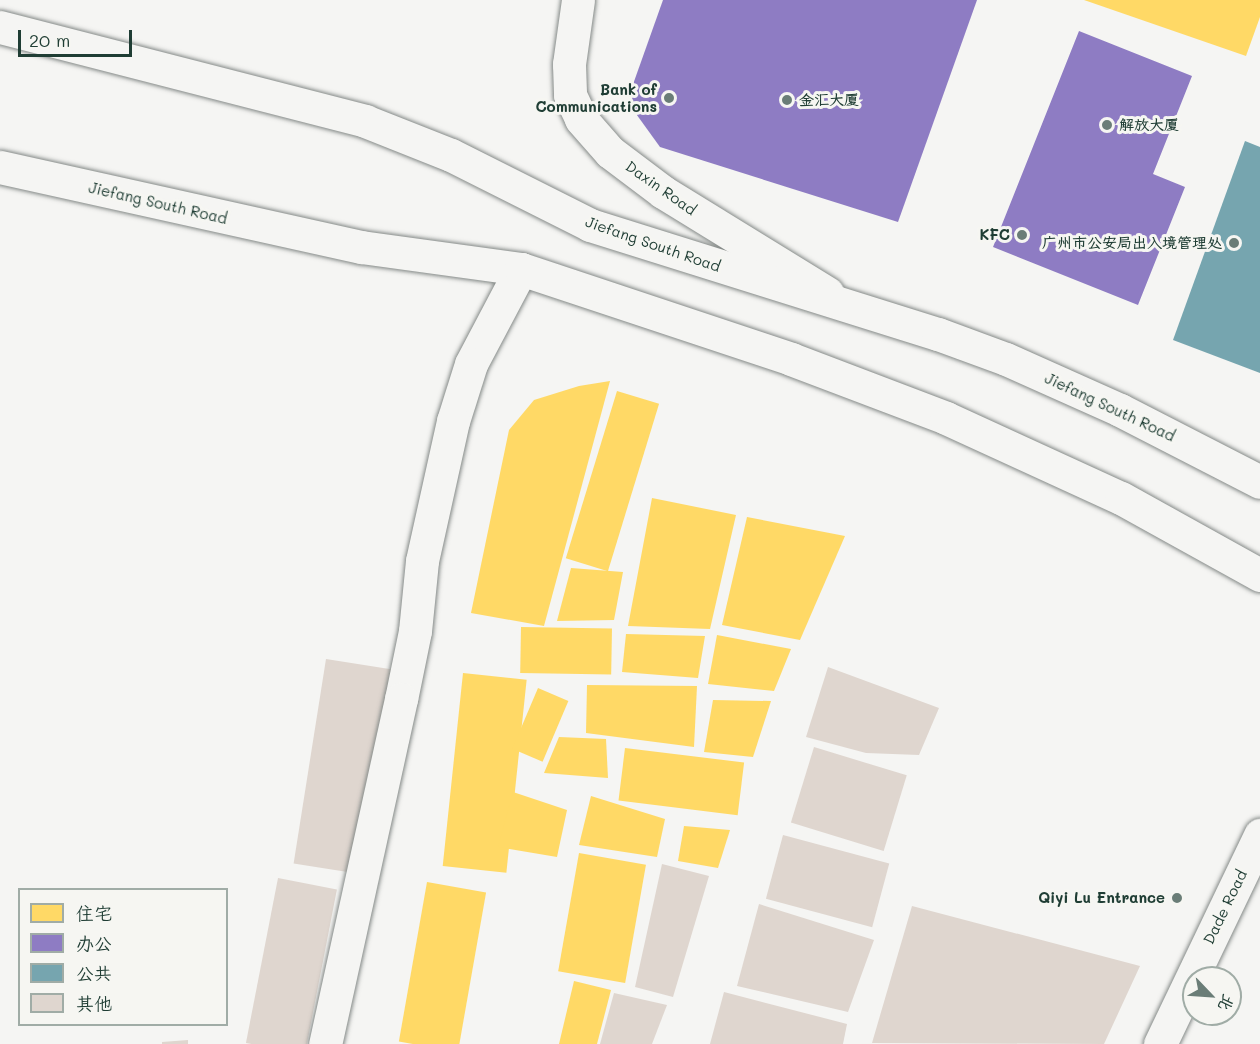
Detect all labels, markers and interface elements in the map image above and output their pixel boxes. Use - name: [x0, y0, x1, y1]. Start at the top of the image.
- scale bar: [21, 18, 135, 56]
- text: 20 m: [29, 28, 70, 52]
- place label: Bank of Communications: [535, 80, 657, 115]
- marker: Bank of Communications: [662, 91, 676, 105]
- place label: 金汇大厦: [799, 91, 859, 109]
- marker: 金汇大厦: [780, 93, 794, 107]
- place label: 解放大厦: [1119, 116, 1179, 134]
- marker: 解放大厦: [1100, 118, 1114, 132]
- street label: Daxin Road: [622, 157, 700, 219]
- street label: Jiefang South Road: [87, 178, 229, 228]
- street label: Jiefang South Road: [583, 212, 723, 276]
- place label: KFC: [979, 226, 1010, 244]
- marker: KFC: [1015, 228, 1029, 242]
- place label: 广州市公安局出入境管理处: [1042, 234, 1222, 252]
- marker: 广州市公安局出入境管理处: [1227, 236, 1241, 250]
- street label: Jiefang South Road: [1042, 369, 1178, 445]
- street label: Dade Road: [1199, 867, 1251, 947]
- legend: [18, 888, 228, 1026]
- place label: Qiyi Lu Entrance: [1038, 889, 1165, 907]
- marker: Qiyi Lu Entrance: [1170, 891, 1184, 905]
- text: 住宅: [76, 901, 112, 925]
- text: 办公: [76, 931, 112, 955]
- text: 公共: [76, 961, 112, 985]
- north arrow: [1182, 966, 1242, 1026]
- text: 其他: [76, 991, 112, 1015]
- text: 北: [1214, 991, 1240, 1015]

